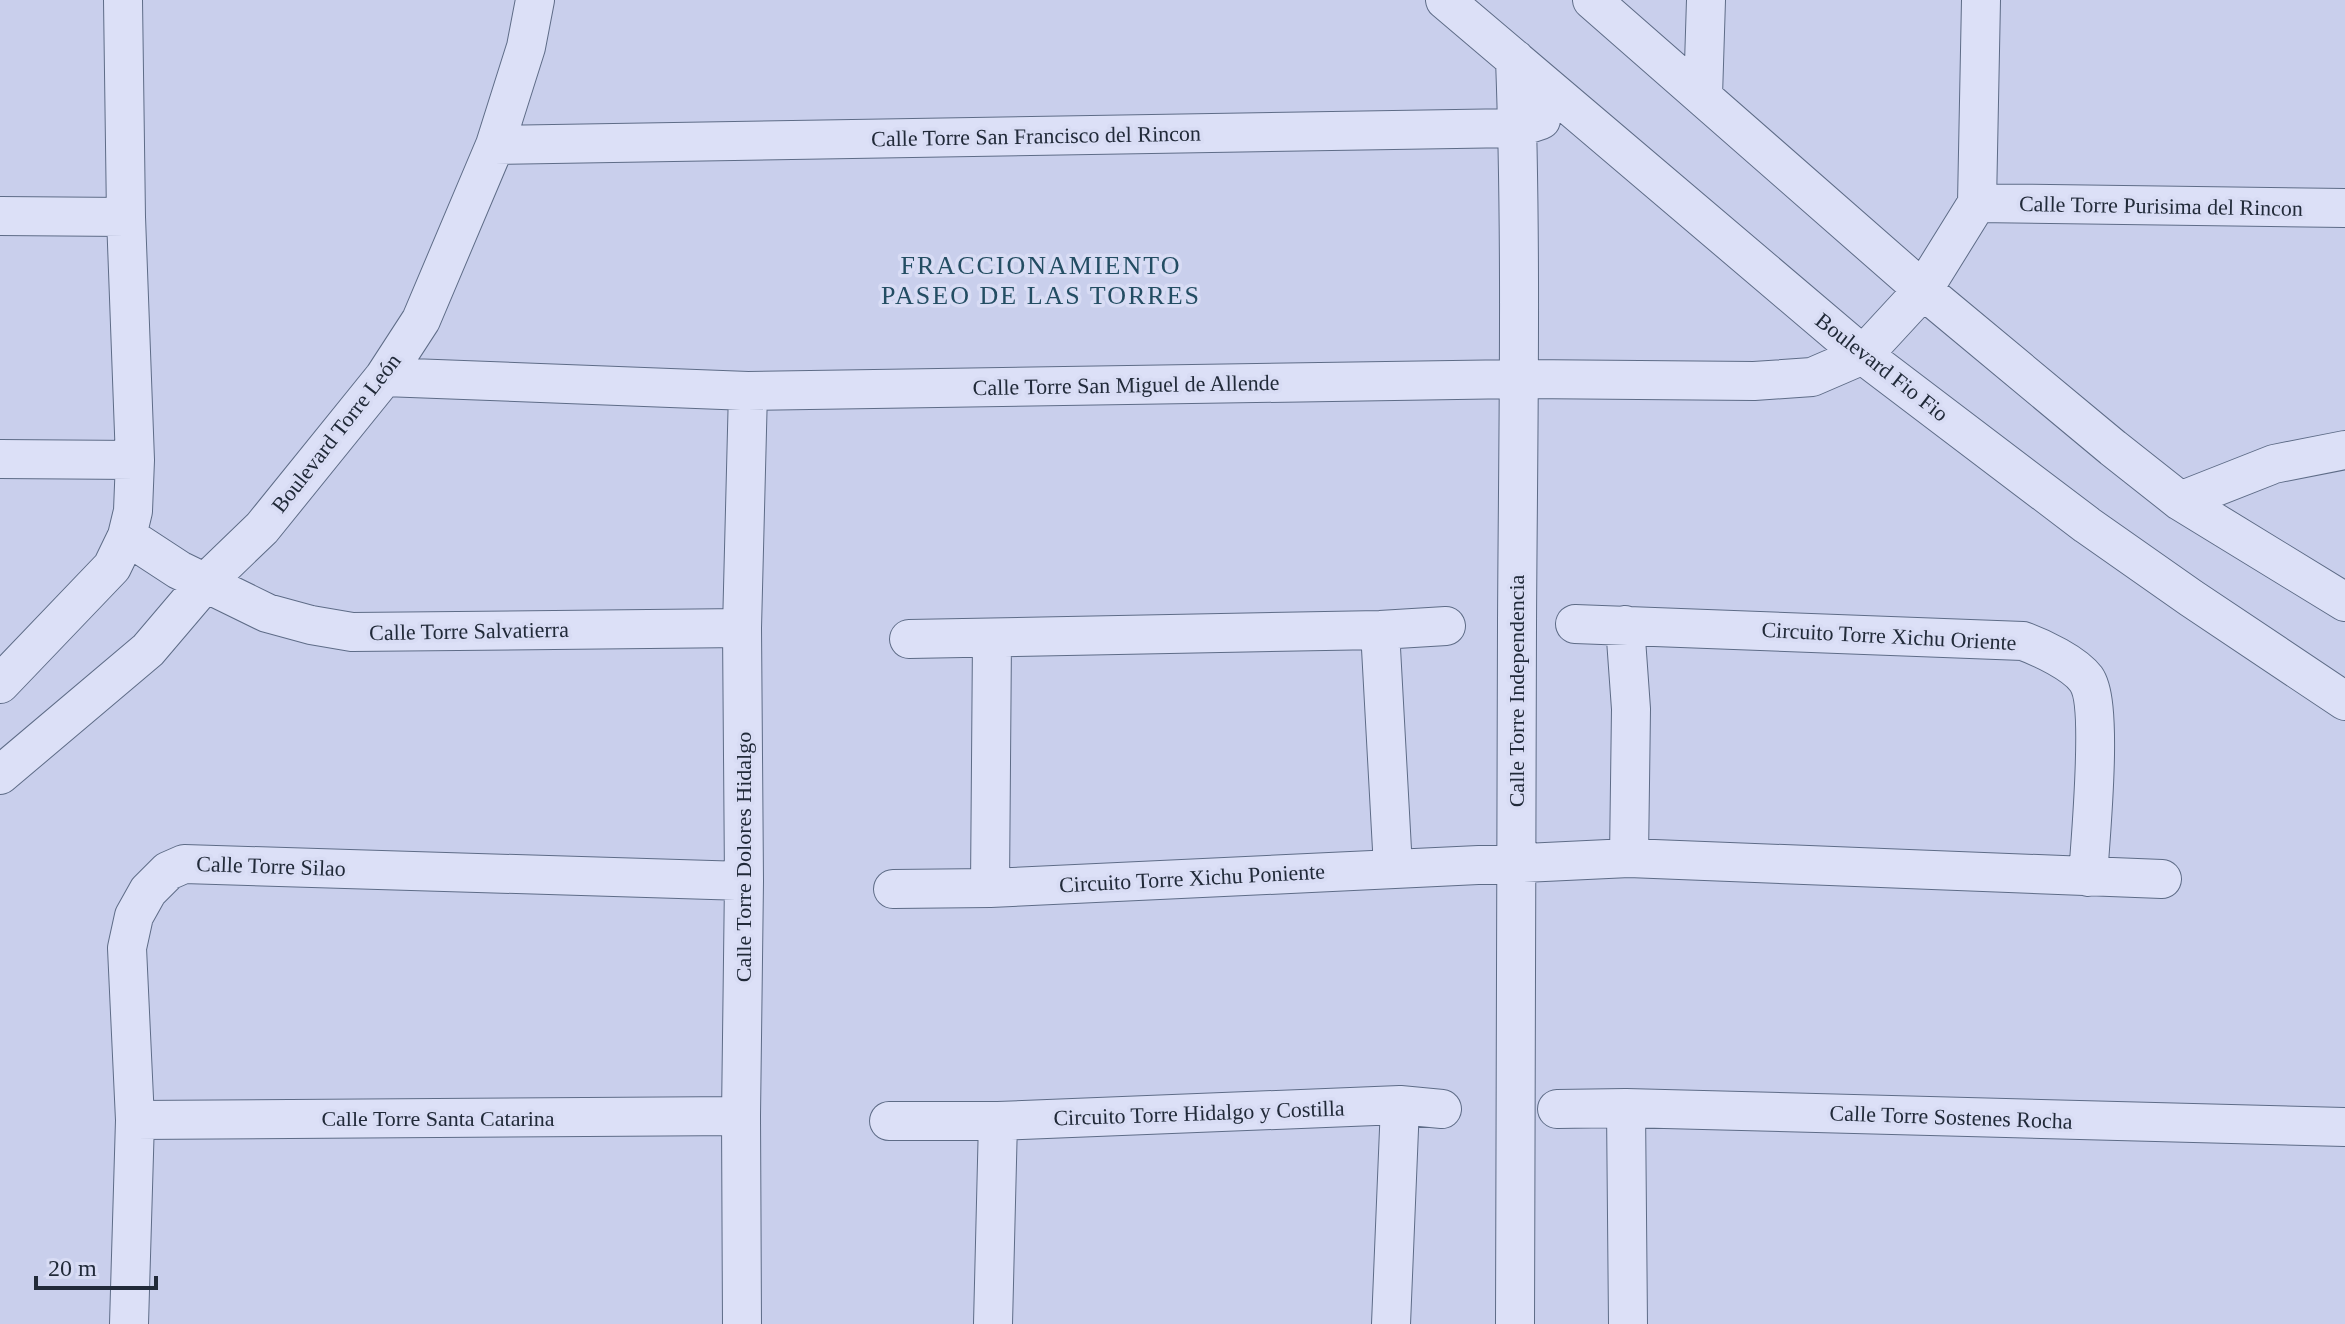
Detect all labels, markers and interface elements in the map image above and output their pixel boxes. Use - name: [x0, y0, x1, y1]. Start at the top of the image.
- street label: Calle Torre San Francisco del Rincon: [871, 121, 1201, 151]
- street label: Calle Torre Purisima del Rincon: [2019, 191, 2303, 221]
- district label: FRACCIONAMIENTO PASEO DE LAS TORRES: [881, 251, 1201, 310]
- street label: Boulevard Fio Fio: [1811, 307, 1953, 427]
- street label: Boulevard Torre León: [266, 349, 406, 517]
- street label: Calle Torre San Miguel de Allende: [973, 370, 1279, 400]
- street label: Calle Torre Independencia: [1504, 574, 1529, 807]
- street label: Calle Torre Salvatierra: [369, 617, 569, 645]
- street label: Circuito Torre Xichu Oriente: [1761, 617, 2017, 655]
- street label: Calle Torre Dolores Hidalgo: [731, 732, 756, 982]
- street label: Calle Torre Silao: [196, 851, 346, 881]
- street label: Circuito Torre Xichu Poniente: [1058, 859, 1326, 897]
- street label: Circuito Torre Hidalgo y Costilla: [1053, 1095, 1345, 1131]
- street label: Calle Torre Sostenes Rocha: [1829, 1100, 2073, 1134]
- street label: Calle Torre Santa Catarina: [321, 1106, 555, 1131]
- scale bar: [36, 1240, 156, 1290]
- text: 20 m: [48, 1255, 97, 1281]

